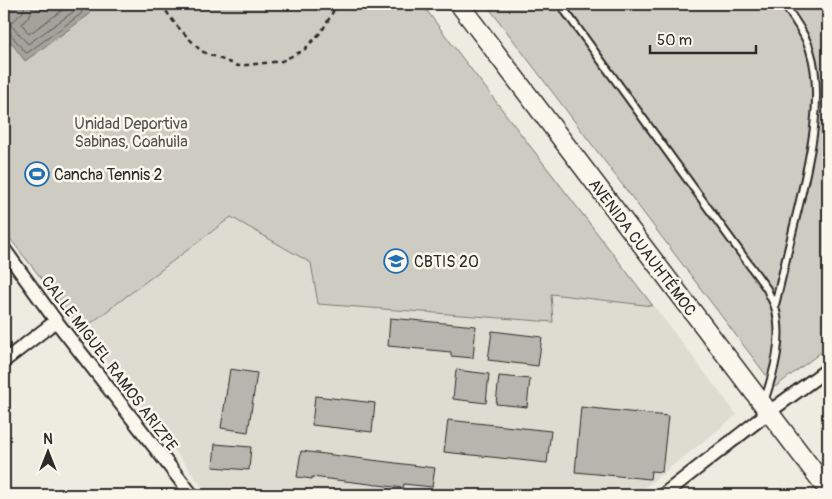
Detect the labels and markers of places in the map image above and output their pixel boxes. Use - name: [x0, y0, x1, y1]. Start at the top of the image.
- sports icon: Cancha Tennis 2: [24, 161, 50, 187]
- place label: Cancha Tennis 2: [54, 165, 163, 185]
- school or university icon: CBTIS 20: [383, 248, 409, 274]
- place label: CBTIS 20: [414, 252, 479, 272]

